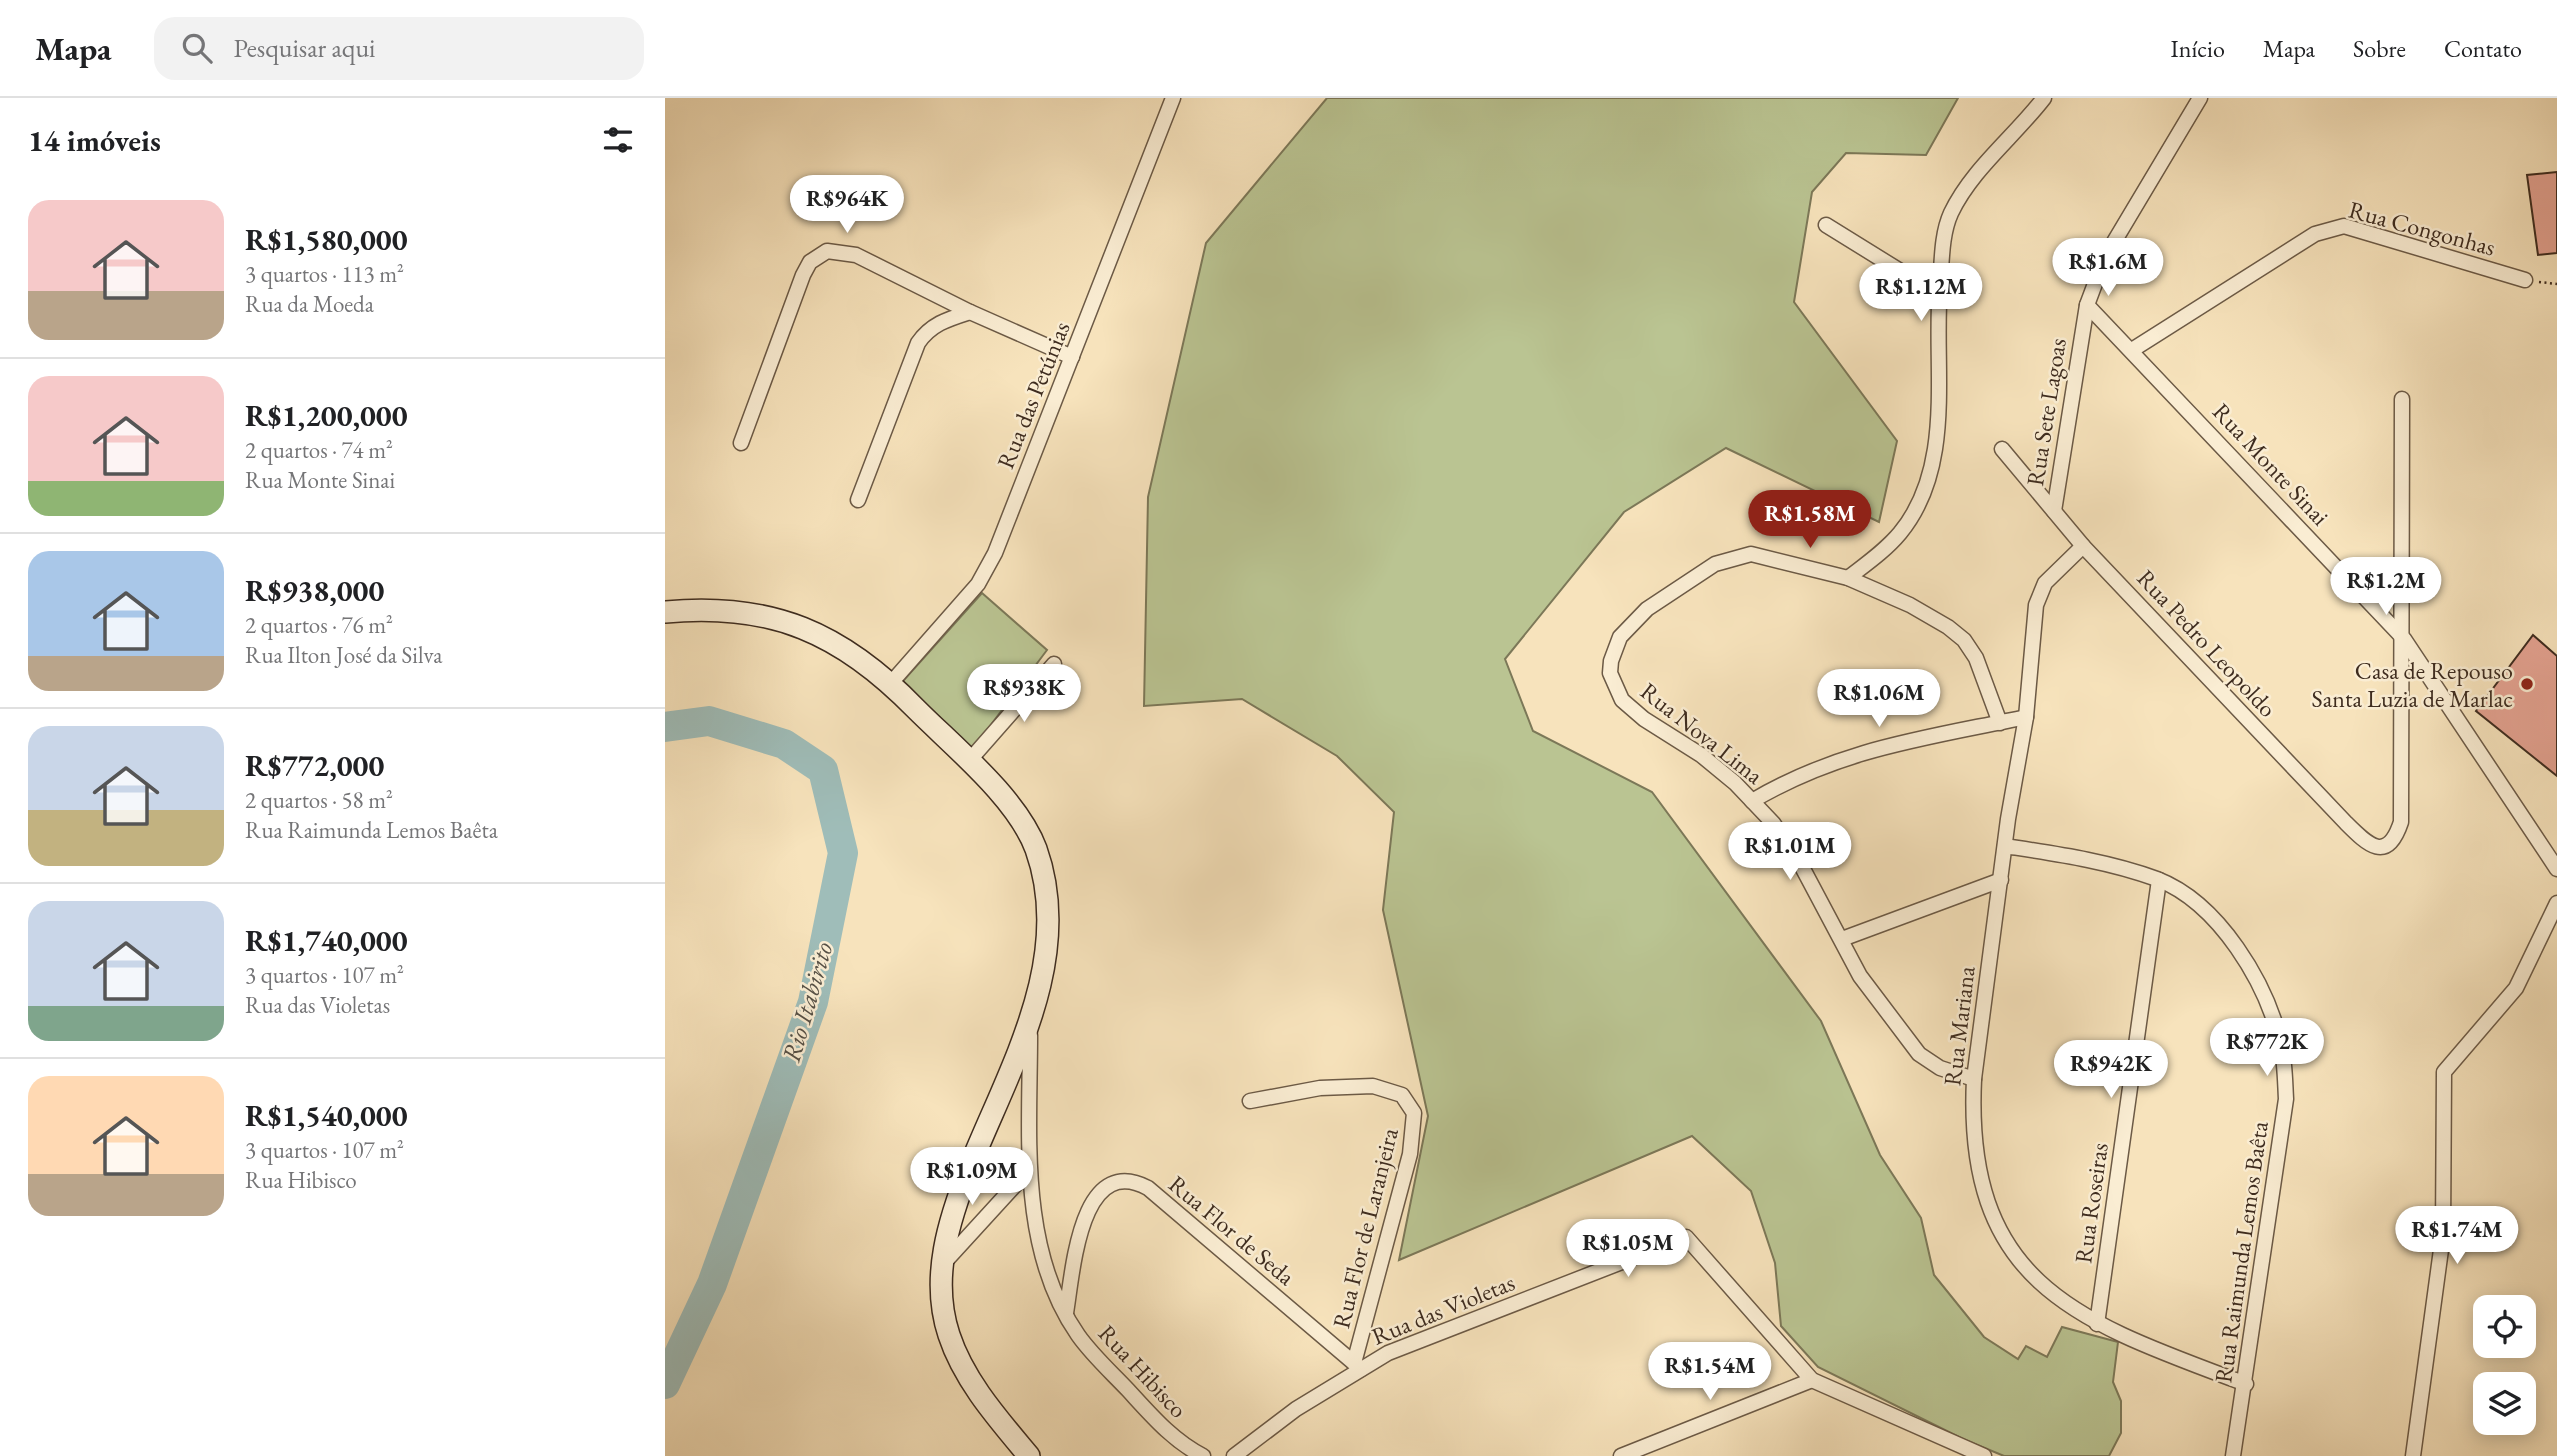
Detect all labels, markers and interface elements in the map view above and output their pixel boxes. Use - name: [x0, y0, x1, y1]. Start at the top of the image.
- search box: [154, 17, 644, 80]
- text: Mapa: [35, 27, 112, 70]
- icon: search: [178, 29, 216, 67]
- text: Pesquisar aqui: [234, 31, 376, 65]
- text: Início: [2171, 33, 2225, 64]
- text: Mapa: [2263, 33, 2315, 64]
- text: Sobre: [2353, 33, 2406, 64]
- text: Contato: [2444, 33, 2522, 64]
- text: 14 imóveis: [28, 121, 161, 160]
- icon: filters: [599, 121, 637, 159]
- pin: R$964K: [790, 176, 904, 235]
- text: R$964K: [806, 183, 888, 213]
- street label: Rua Congonhas: [2345, 194, 2499, 262]
- text: R$1,580,000: [245, 220, 408, 259]
- icon: home: [84, 228, 168, 312]
- pin: R$1.6M: [2051, 238, 2165, 298]
- text: R$1.6M: [2068, 246, 2148, 276]
- text: 3 quartos · 113 m²: [245, 259, 404, 289]
- pin: R$1.12M: [1856, 264, 1986, 323]
- text: R$1.12M: [1875, 271, 1967, 301]
- text: Rua da Moeda: [245, 289, 374, 319]
- street label: Rua das Petúnias: [989, 317, 1077, 473]
- street label: Rua Sete Lagoas: [2019, 336, 2073, 488]
- text: R$1,200,000: [245, 396, 408, 435]
- street label: Rua Monte Sinai: [2206, 396, 2336, 532]
- icon: home: [84, 404, 168, 488]
- text: 2 quartos · 74 m²: [245, 435, 393, 465]
- text: Rua Monte Sinai: [245, 465, 395, 495]
- pin: R$1.58M: [1745, 490, 1875, 550]
- text: R$1.58M: [1764, 498, 1856, 528]
- pin: R$1.2M: [2329, 558, 2443, 617]
- street label: Rua Pedro Leopoldo: [2131, 563, 2284, 723]
- text: R$1.2M: [2346, 565, 2426, 595]
- text: R$938,000: [245, 571, 384, 610]
- icon: home: [84, 579, 168, 663]
- text: 2 quartos · 76 m²: [245, 610, 393, 640]
- text: Rua Ilton José da Silva: [245, 640, 442, 670]
- place label: Casa de Repouso Santa Luzia de Marlac: [2312, 655, 2513, 714]
- pin: R$938K: [967, 664, 1081, 724]
- pin: R$1.06M: [1814, 670, 1944, 729]
- text: R$938K: [983, 672, 1065, 702]
- street label: Rua Nova Lima: [1634, 675, 1770, 791]
- marker: Casa de Repouso Santa Luzia de Marlac: [2519, 676, 2535, 692]
- text: R$1.06M: [1833, 677, 1925, 707]
- text: R$772,000: [245, 746, 384, 785]
- icon: home: [84, 754, 168, 838]
- text: 2 quartos · 58 m²: [245, 785, 393, 815]
- text: Rua Raimunda Lemos Baêta: [245, 815, 498, 845]
- pin: R$1.01M: [1725, 822, 1855, 882]
- text: R$1.01M: [1744, 830, 1836, 860]
- text: R$1,740,000: [245, 921, 408, 960]
- icon: home: [84, 929, 168, 1013]
- water label: Rio Itabirito: [774, 938, 840, 1066]
- text: 3 quartos · 107 m²: [245, 960, 404, 990]
- street label: Rua Mariana: [1936, 964, 1982, 1088]
- text: Rua das Violetas: [245, 990, 390, 1020]
- pin: R$772K: [2210, 1018, 2324, 1078]
- text: R$772K: [2226, 1026, 2308, 1056]
- pin: R$942K: [2054, 1040, 2168, 1100]
- text: R$942K: [2070, 1048, 2152, 1078]
- text: R$1,540,000: [245, 1096, 408, 1135]
- icon: home: [84, 1104, 168, 1188]
- street label: Rua Raimunda Lemos Baêta: [2207, 1119, 2275, 1385]
- street label: Rua Flor de Laranjeira: [1325, 1124, 1405, 1331]
- text: 3 quartos · 107 m²: [245, 1135, 404, 1165]
- street label: Rua Roseiras: [2067, 1141, 2115, 1265]
- pin: R$1.09M: [907, 1148, 1037, 1207]
- text: R$1.09M: [926, 1155, 1018, 1185]
- text: Rua Hibisco: [245, 1165, 357, 1195]
- street label: Rua Flor de Seda: [1163, 1168, 1302, 1292]
- pin: R$1.74M: [2392, 1206, 2522, 1266]
- text: R$1.74M: [2411, 1214, 2503, 1244]
- pin: R$1.05M: [1563, 1220, 1693, 1279]
- text: R$1.05M: [1582, 1227, 1674, 1257]
- street label: Rua das Violetas: [1367, 1266, 1519, 1352]
- map controls: [2473, 1295, 2536, 1435]
- button: locate: [2473, 1295, 2536, 1358]
- street label: Rua Hibisco: [1092, 1318, 1194, 1424]
- pin: R$1.54M: [1645, 1342, 1775, 1402]
- text: R$1.54M: [1664, 1350, 1756, 1380]
- button: layers: [2473, 1372, 2536, 1435]

